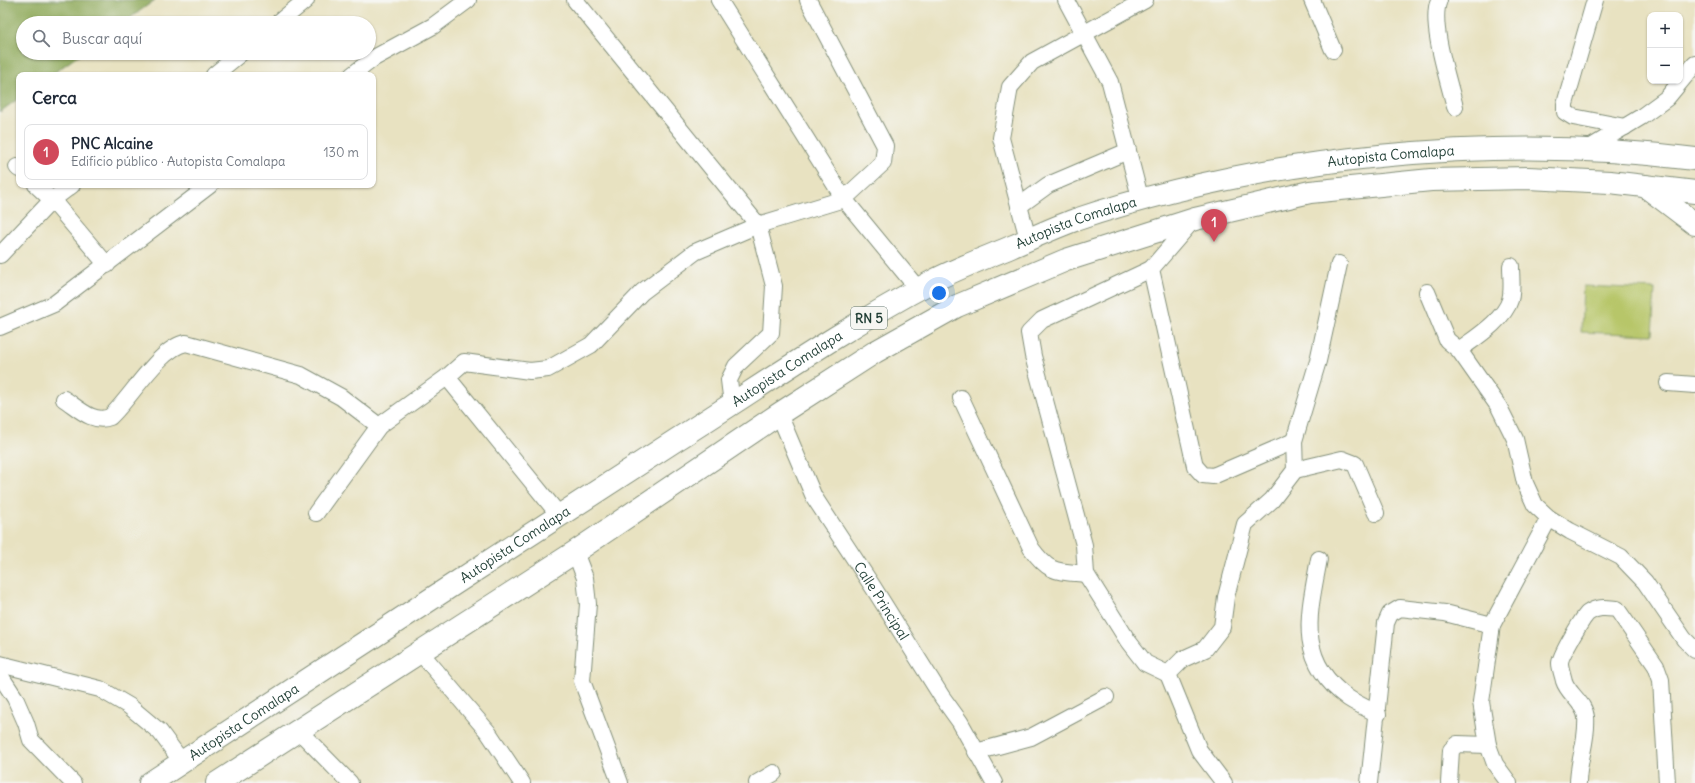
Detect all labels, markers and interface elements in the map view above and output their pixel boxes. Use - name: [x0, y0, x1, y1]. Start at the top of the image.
- map controls: [1647, 12, 1683, 84]
- button: +: [1647, 12, 1683, 48]
- search box: [16, 16, 376, 60]
- icon: search: [30, 27, 52, 49]
- text: Buscar aquí: [62, 29, 142, 48]
- button: −: [1647, 48, 1683, 84]
- text: Cerca: [32, 87, 77, 109]
- text: PNC Alcaine: [71, 134, 153, 153]
- street label: Autopista Comalapa: [1326, 141, 1455, 171]
- text: 1: [43, 144, 49, 161]
- text: 130 m: [323, 144, 359, 161]
- text: Edificio público · Autopista Comalapa: [71, 153, 285, 170]
- street label: Autopista Comalapa: [1013, 193, 1139, 253]
- pin: 1: [1201, 209, 1227, 242]
- your location: [929, 283, 949, 303]
- road number: RN 5: [851, 307, 887, 329]
- street label: Autopista Comalapa: [728, 326, 846, 411]
- street label: Autopista Comalapa: [456, 502, 573, 587]
- street label: Calle Principal: [850, 558, 913, 643]
- street label: Autopista Comalapa: [185, 679, 302, 764]

